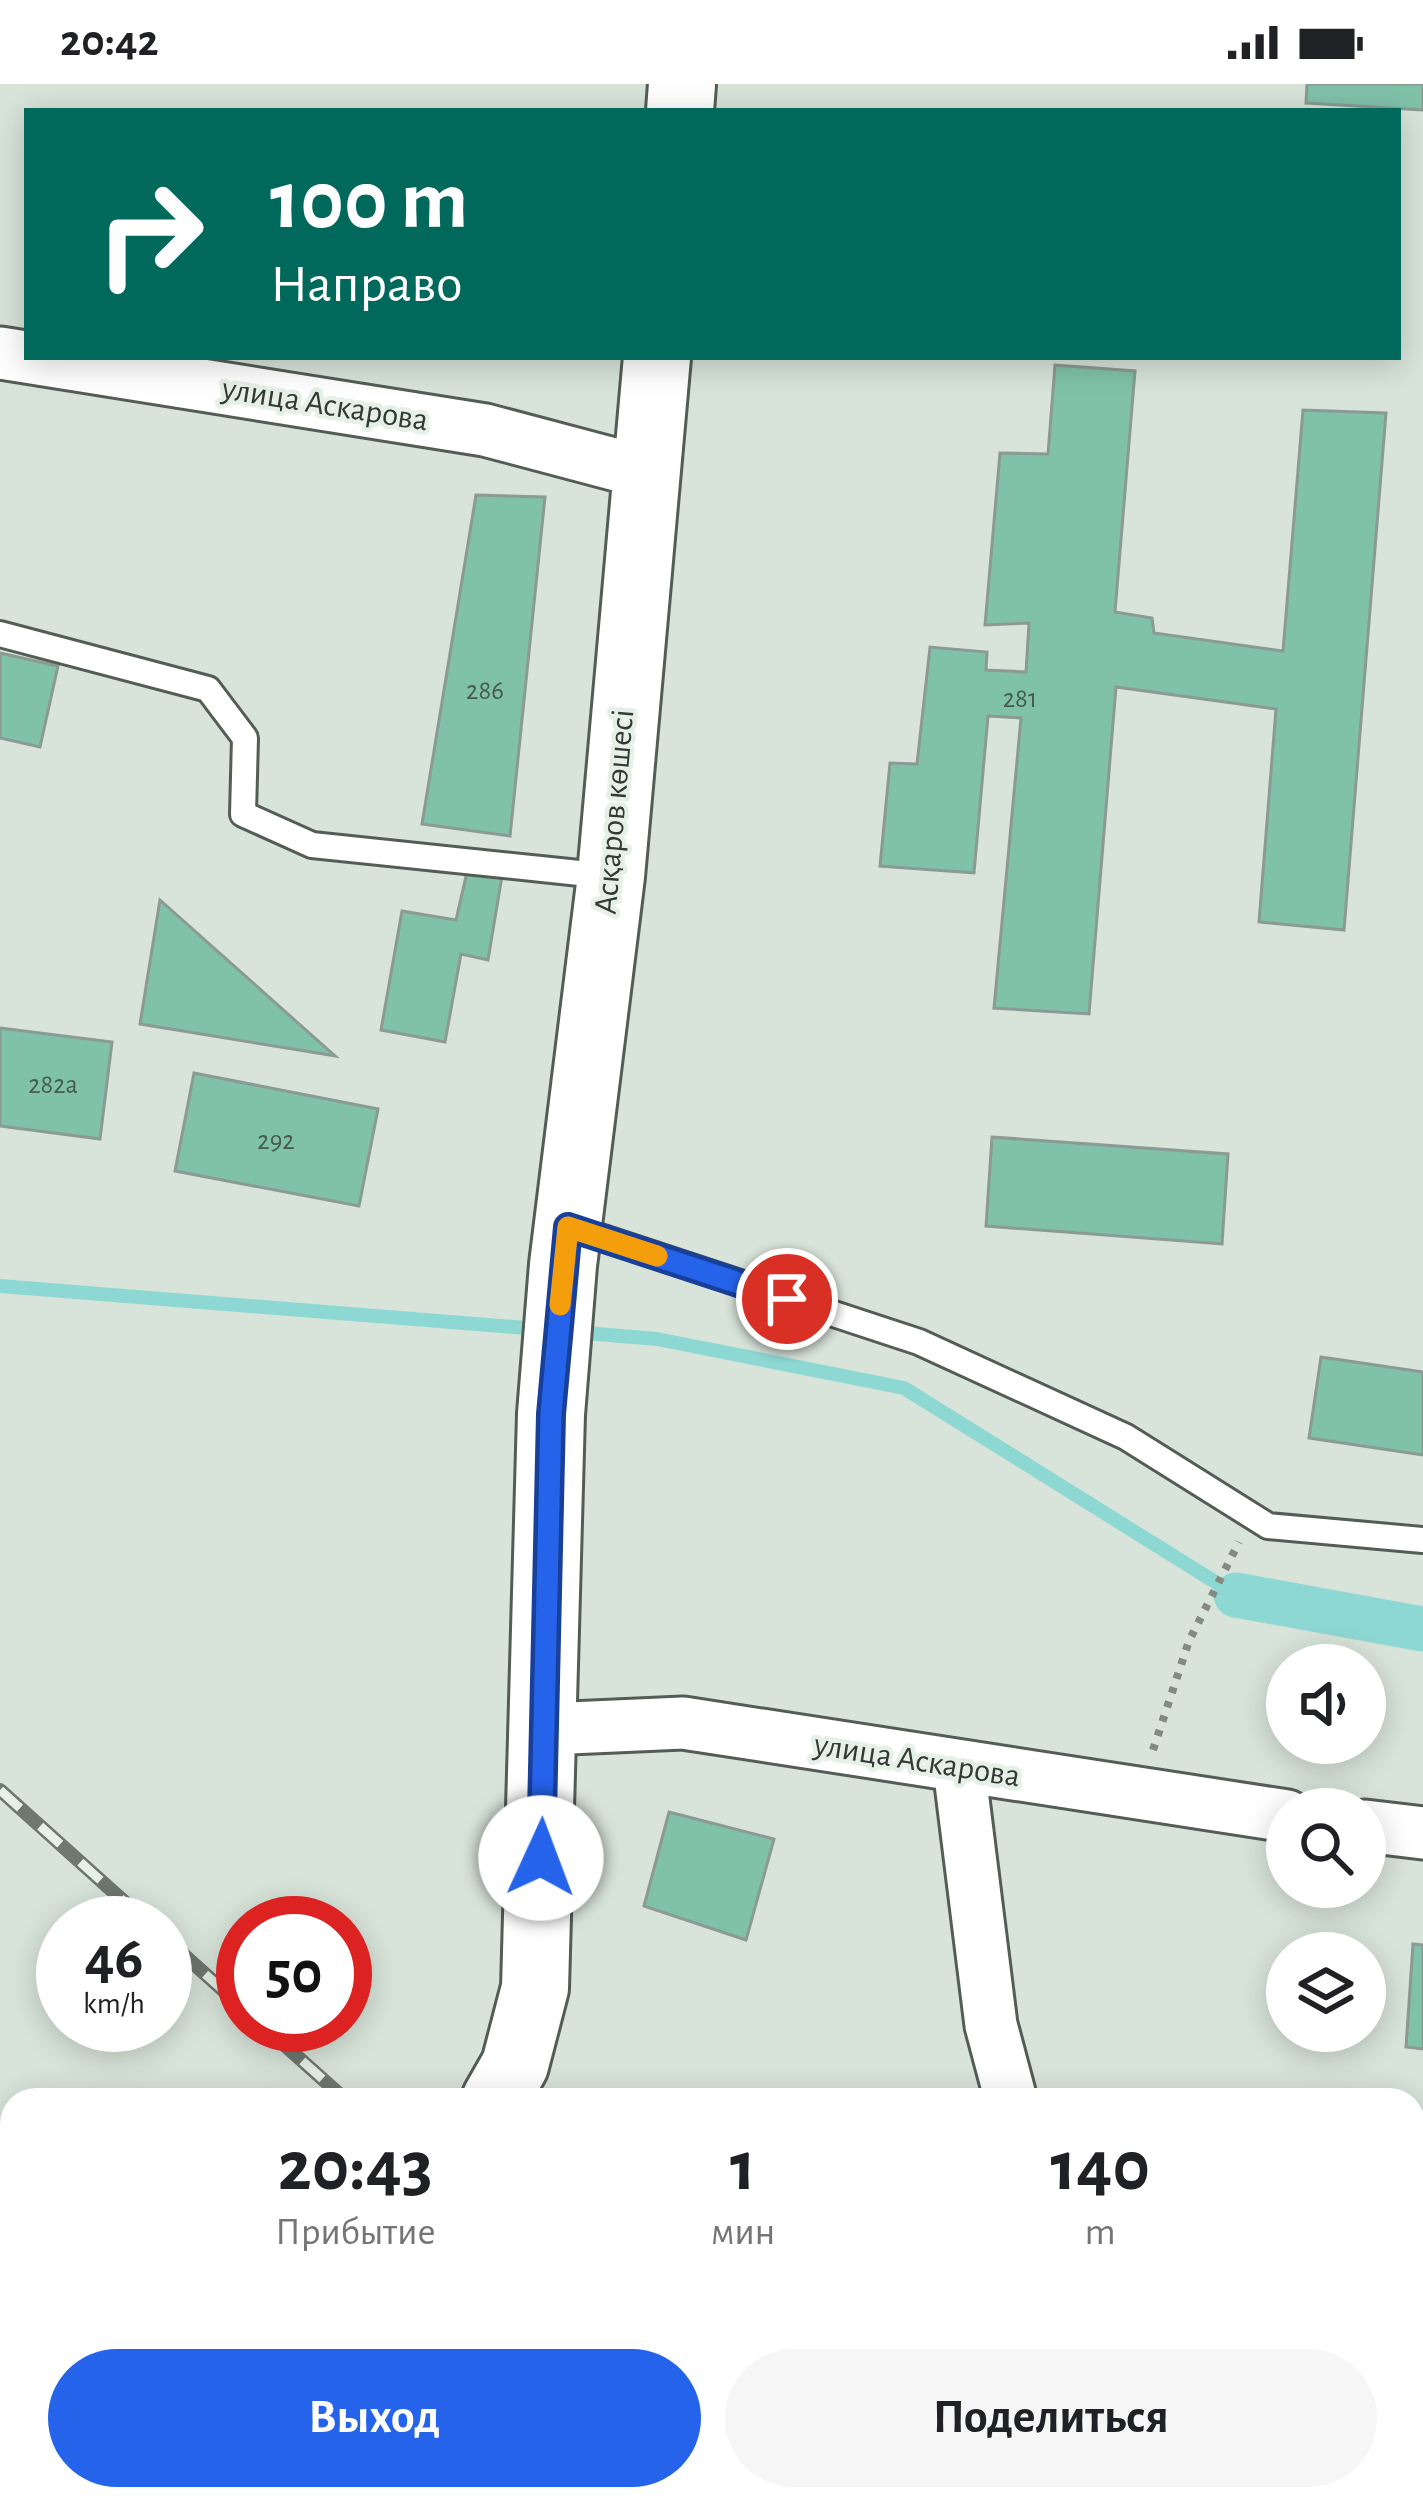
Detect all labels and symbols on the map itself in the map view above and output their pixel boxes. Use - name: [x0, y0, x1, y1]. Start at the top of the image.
- street label: улица Аскарова: [219, 372, 430, 438]
- house number: 286: [466, 677, 504, 704]
- house number: 281: [1003, 685, 1037, 712]
- street label: Асқаров көшесі: [590, 708, 640, 916]
- house number: 282а: [28, 1071, 78, 1098]
- house number: 292: [257, 1127, 295, 1154]
- pin: [736, 1248, 838, 1350]
- street label: улица Аскарова: [811, 1728, 1022, 1794]
- position arrow: [478, 1795, 604, 1921]
- speed limit sign: 50: [216, 1896, 372, 2052]

